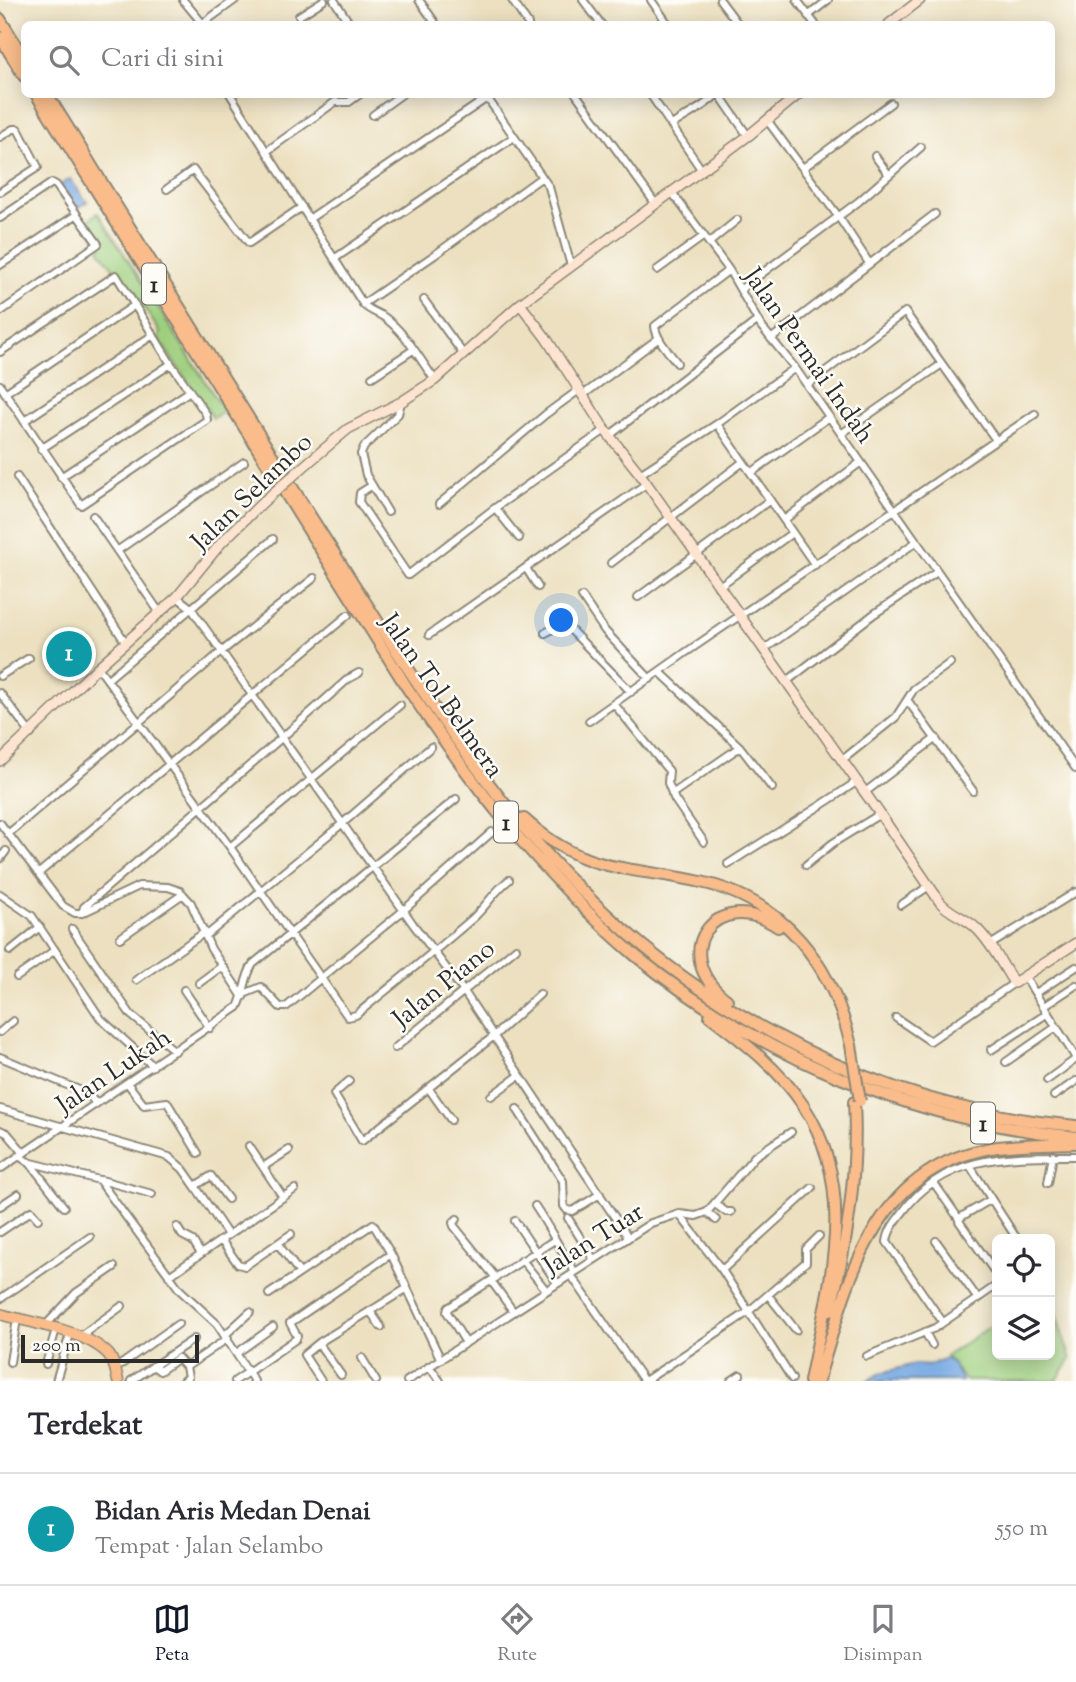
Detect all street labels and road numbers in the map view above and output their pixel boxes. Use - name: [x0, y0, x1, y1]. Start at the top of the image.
- street label: Jalan Permai Indah: [732, 259, 882, 452]
- road number: 1: [142, 264, 166, 304]
- street label: Jalan Selambo: [182, 425, 322, 562]
- street label: Jalan Tol Belmera: [369, 605, 512, 786]
- road number: 1: [494, 802, 518, 842]
- street label: Jalan Piano: [384, 932, 504, 1039]
- street label: Jalan Lukah: [48, 1020, 179, 1125]
- road number: 1: [971, 1102, 995, 1143]
- street label: Jalan Tuar: [535, 1195, 652, 1287]

